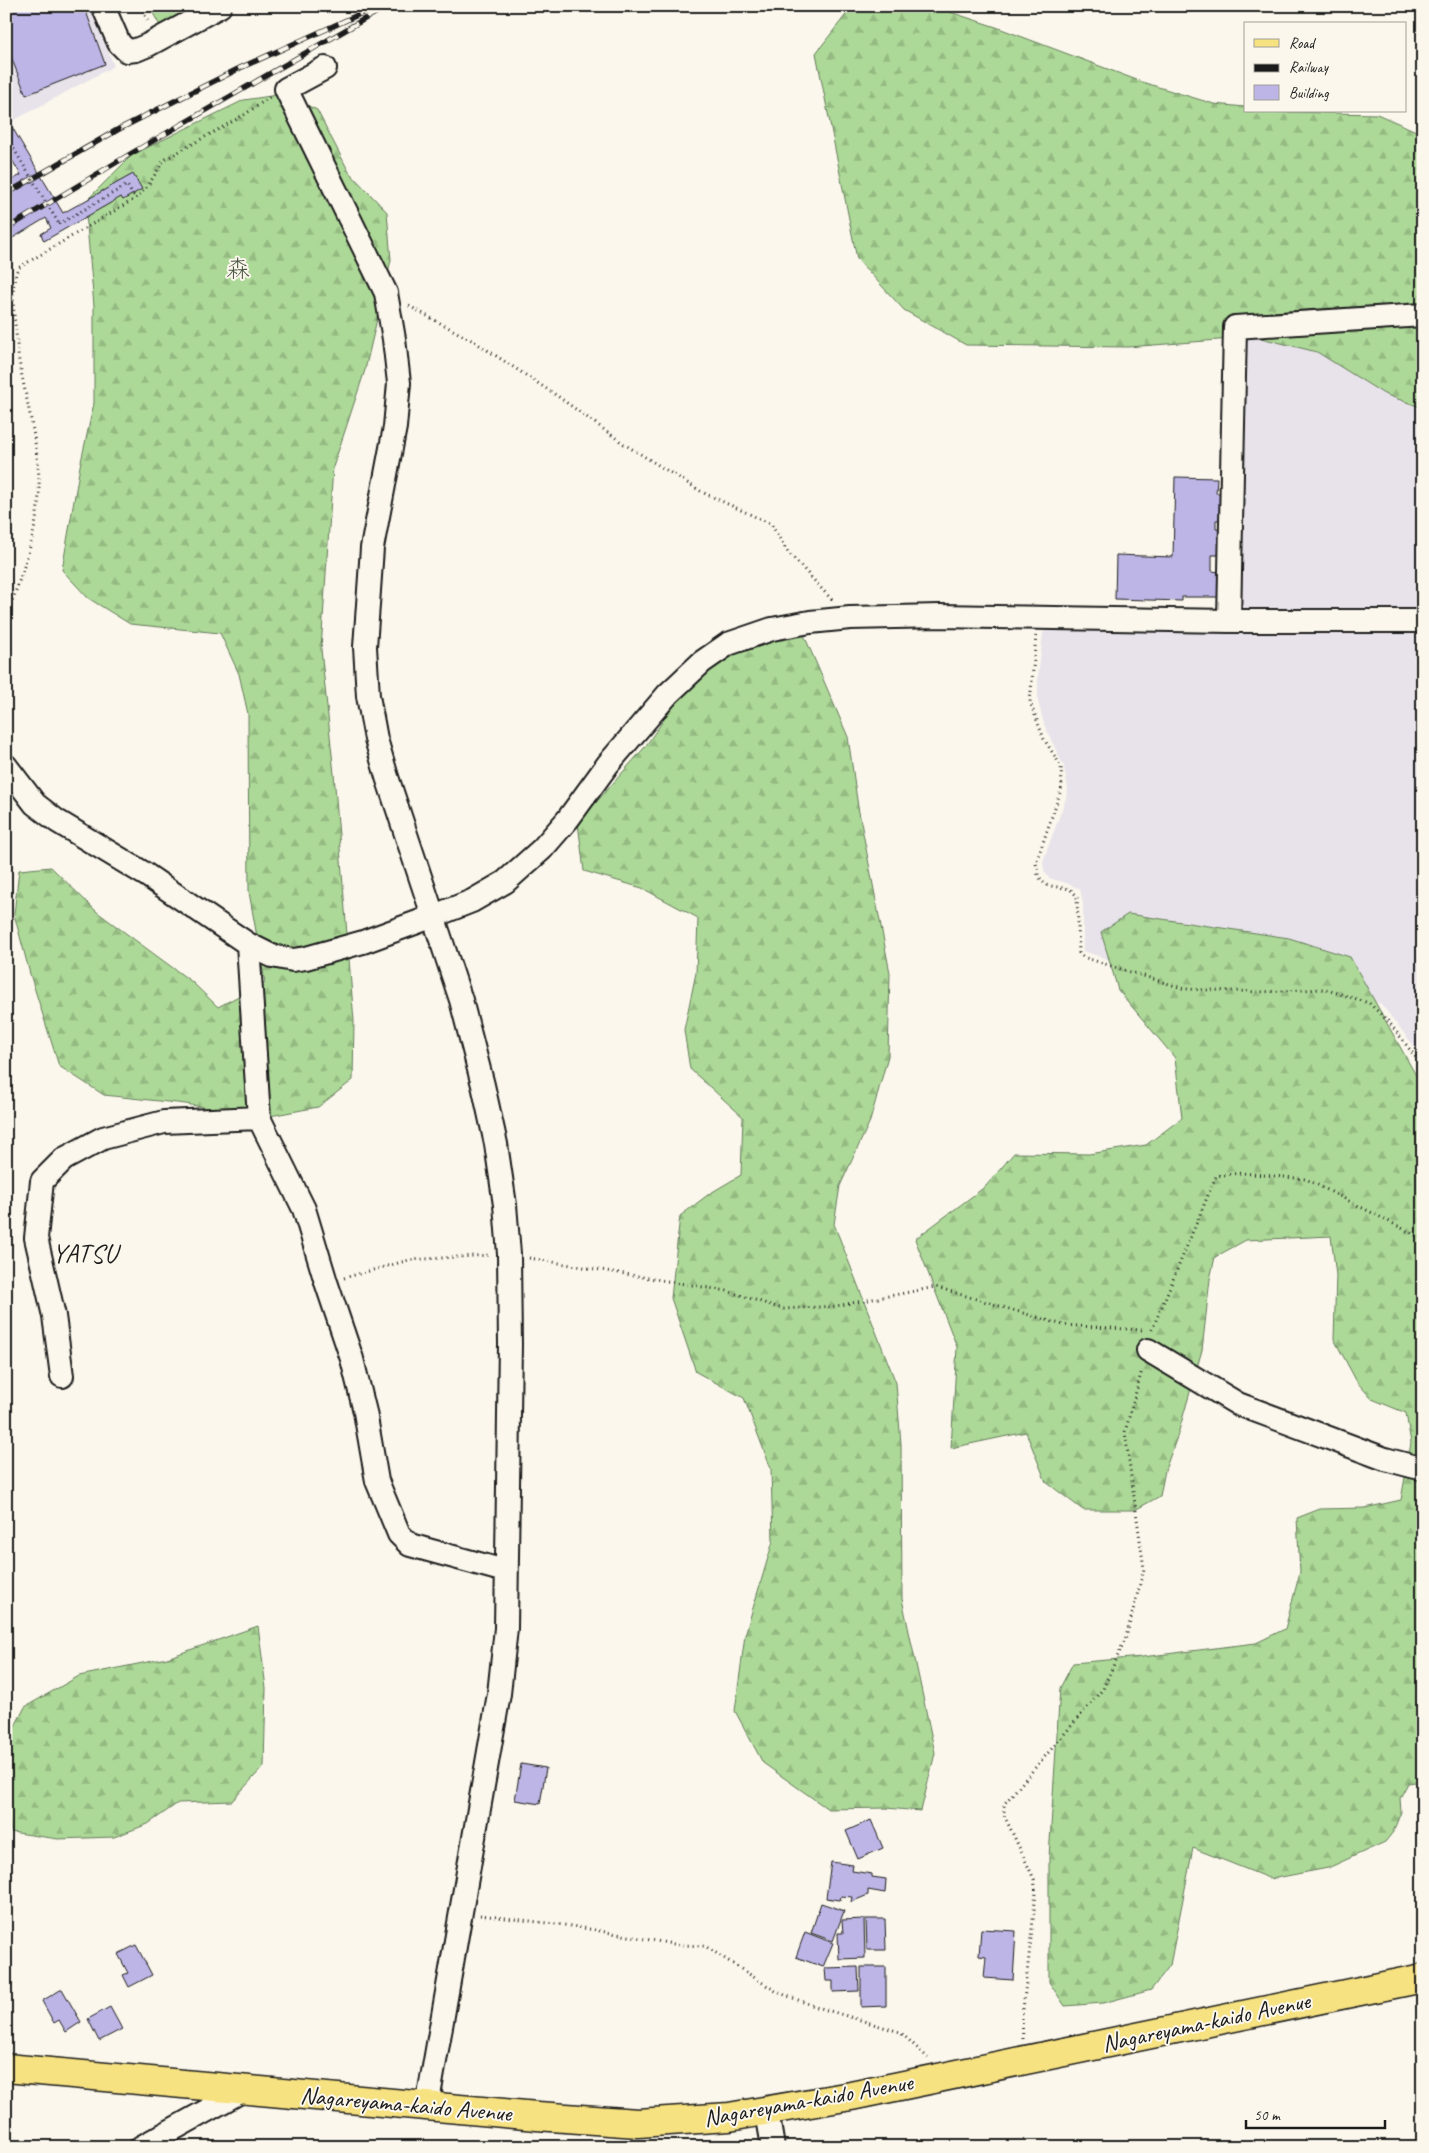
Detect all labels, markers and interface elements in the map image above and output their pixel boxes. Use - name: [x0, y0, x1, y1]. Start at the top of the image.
- legend: [1244, 22, 1406, 112]
- text: Road: [1289, 34, 1316, 53]
- text: Railway: [1289, 58, 1330, 77]
- text: Building: [1289, 84, 1329, 103]
- park label: 森: [226, 254, 250, 284]
- district label: YATSU: [52, 1237, 121, 1270]
- street label: Nagareyama-kaido Avenue: [1099, 1985, 1315, 2059]
- street label: Nagareyama-kaido Avenue: [701, 2066, 917, 2133]
- street label: Nagareyama-kaido Avenue: [299, 2080, 515, 2128]
- scale bar: [1246, 2098, 1385, 2130]
- text: 50 m: [1254, 2106, 1281, 2125]

